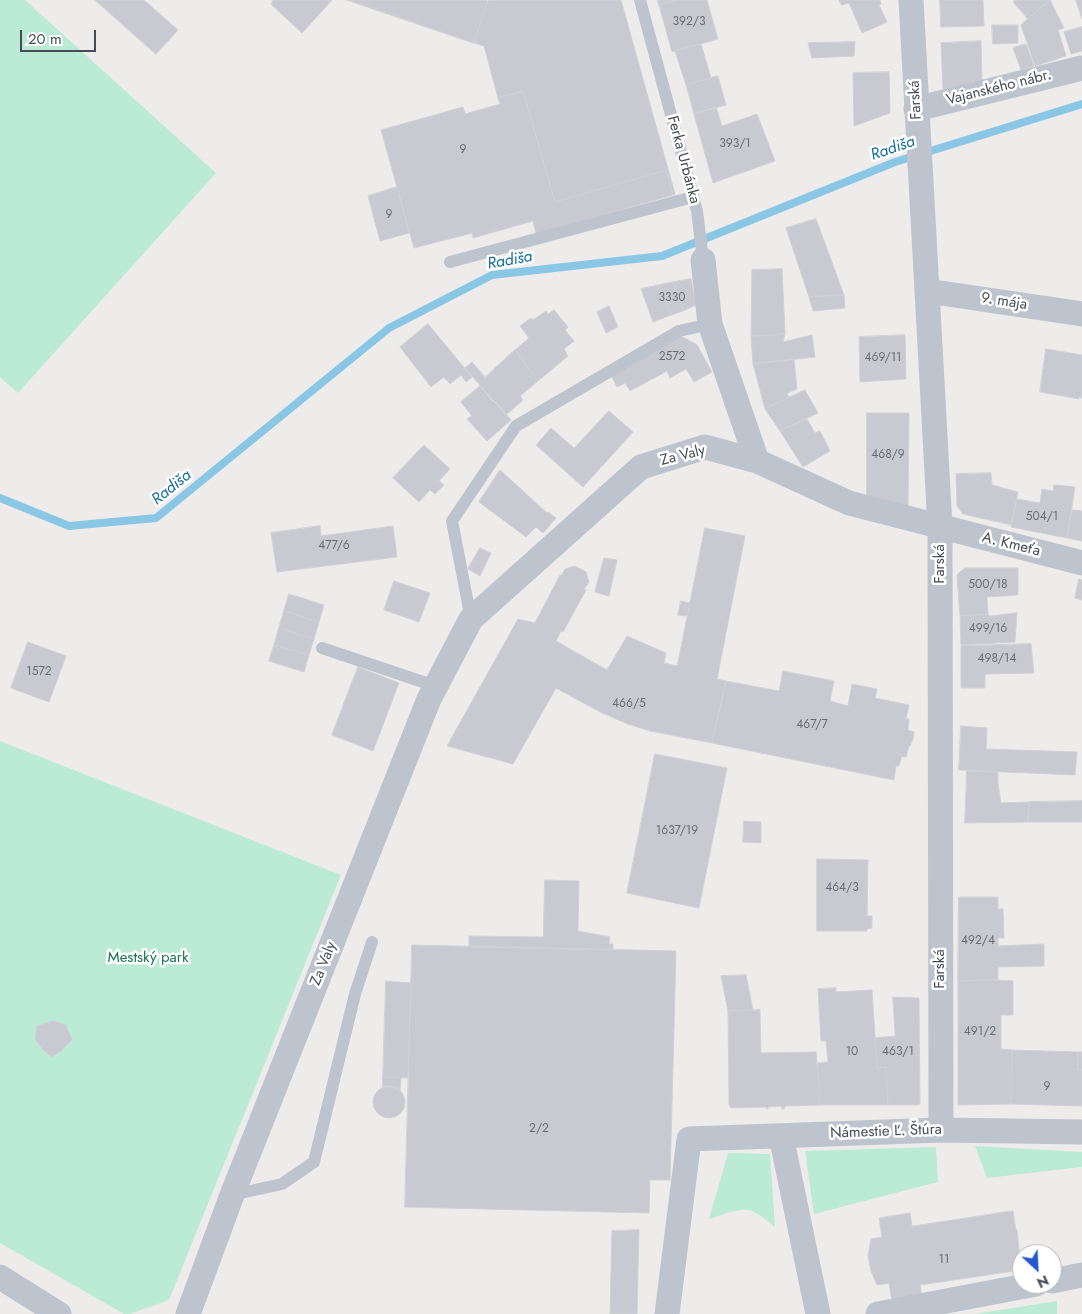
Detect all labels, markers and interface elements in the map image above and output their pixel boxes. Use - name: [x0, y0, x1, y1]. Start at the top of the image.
- house number: 392/3: [672, 15, 706, 29]
- scale bar: [22, 20, 99, 52]
- text: 20 m: [28, 28, 62, 50]
- street label: Vajanského nábr.: [945, 66, 1053, 110]
- street label: Farská: [906, 80, 926, 120]
- street label: Ferka Urbánka: [663, 114, 703, 206]
- water label: Radiša: [868, 133, 918, 165]
- house number: 393/1: [719, 137, 751, 151]
- house number: 9: [460, 143, 466, 157]
- house number: 9: [386, 208, 392, 222]
- water label: Radiša: [486, 248, 534, 274]
- street label: 9. mája: [980, 289, 1028, 315]
- house number: 3330: [659, 291, 685, 305]
- house number: 2572: [659, 350, 685, 364]
- house number: 469/11: [865, 351, 901, 365]
- street label: Za Valy: [659, 442, 707, 470]
- house number: 468/9: [871, 448, 905, 462]
- water label: Radiša: [148, 466, 196, 510]
- house number: 504/1: [1026, 510, 1058, 524]
- street label: A. Kmeťa: [980, 529, 1042, 561]
- house number: 477/6: [318, 539, 350, 553]
- street label: Farská: [931, 544, 949, 584]
- house number: 500/18: [968, 578, 1008, 592]
- house number: 499/16: [969, 622, 1007, 636]
- house number: 498/14: [978, 652, 1016, 666]
- house number: 1572: [26, 665, 52, 679]
- house number: 466/5: [612, 697, 646, 711]
- house number: 467/7: [796, 718, 828, 732]
- house number: 1637/19: [656, 824, 698, 838]
- house number: 464/3: [825, 881, 859, 895]
- house number: 492/4: [961, 934, 995, 948]
- street label: Za Valy: [307, 940, 341, 988]
- park label: Mestský park: [108, 949, 188, 967]
- street label: Farská: [931, 949, 949, 989]
- house number: 491/2: [964, 1025, 996, 1039]
- house number: 10: [846, 1045, 858, 1059]
- house number: 463/1: [882, 1045, 914, 1059]
- house number: 9: [1044, 1080, 1050, 1094]
- street label: Námestie Ľ. Štúra: [830, 1121, 942, 1143]
- house number: 2/2: [529, 1122, 549, 1136]
- north arrow: [1012, 1244, 1062, 1294]
- house number: 11: [939, 1253, 949, 1267]
- text: N: [1034, 1270, 1052, 1293]

